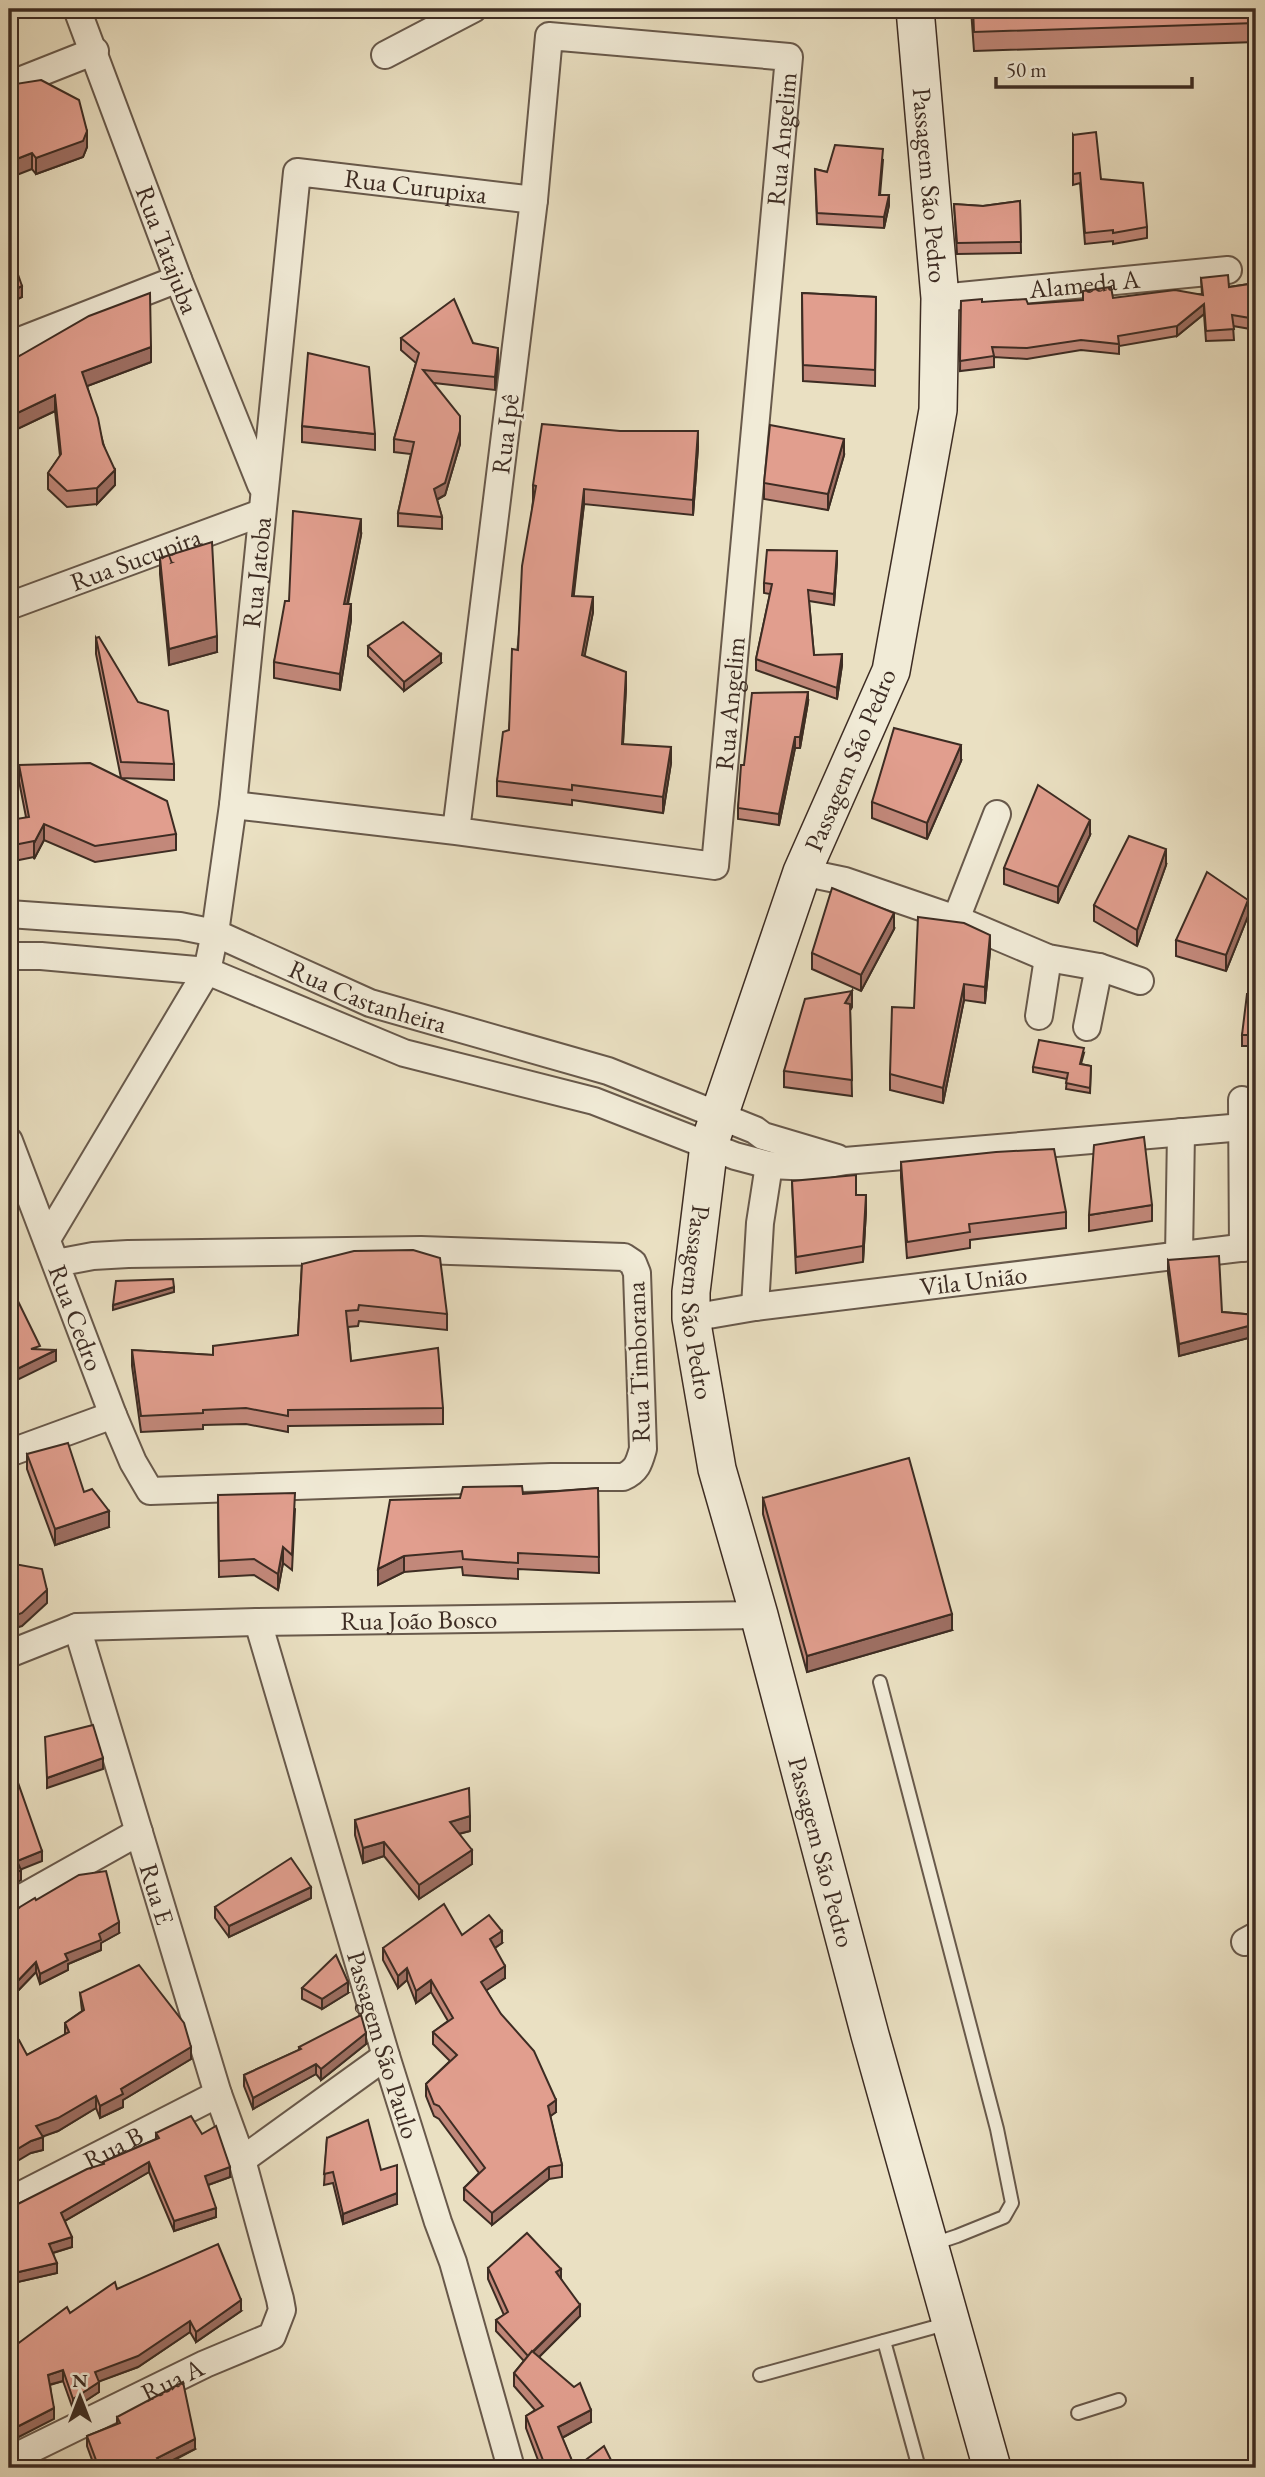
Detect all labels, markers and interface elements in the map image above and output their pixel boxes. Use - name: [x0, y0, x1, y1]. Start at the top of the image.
- scale bar: [996, 46, 1192, 90]
- text: 50 m: [1006, 56, 1047, 83]
- street label: Rua Angelim: [758, 71, 805, 207]
- street label: Passagem São Pedro: [905, 86, 956, 284]
- street label: Rua Curupixa: [343, 161, 490, 211]
- street label: Rua Tatajuba: [128, 181, 207, 319]
- street label: Alameda A: [1026, 262, 1142, 306]
- street label: Rua Ipê: [483, 392, 527, 476]
- street label: Rua Jatoba: [234, 515, 279, 630]
- street label: Rua Sucupira: [66, 519, 206, 599]
- street label: Rua Angelim: [707, 635, 753, 772]
- street label: Passagem São Pedro: [796, 663, 904, 857]
- street label: Rua Castanheira: [283, 952, 451, 1041]
- street label: Passagem São Pedro: [674, 1203, 722, 1402]
- street label: Vila União: [918, 1257, 1029, 1304]
- street label: Rua Cedro: [40, 1260, 112, 1376]
- street label: Rua Timborana: [618, 1280, 658, 1443]
- street label: Rua João Bosco: [340, 1602, 497, 1638]
- street label: Passagem São Pedro: [780, 1753, 863, 1951]
- street label: Rua E: [132, 1859, 182, 1929]
- street label: Passagem São Paulo: [339, 1947, 428, 2143]
- street label: Rua B: [77, 2118, 149, 2177]
- street label: Rua A: [135, 2350, 210, 2410]
- north arrow: [46, 2362, 116, 2432]
- text: N: [72, 2368, 88, 2393]

